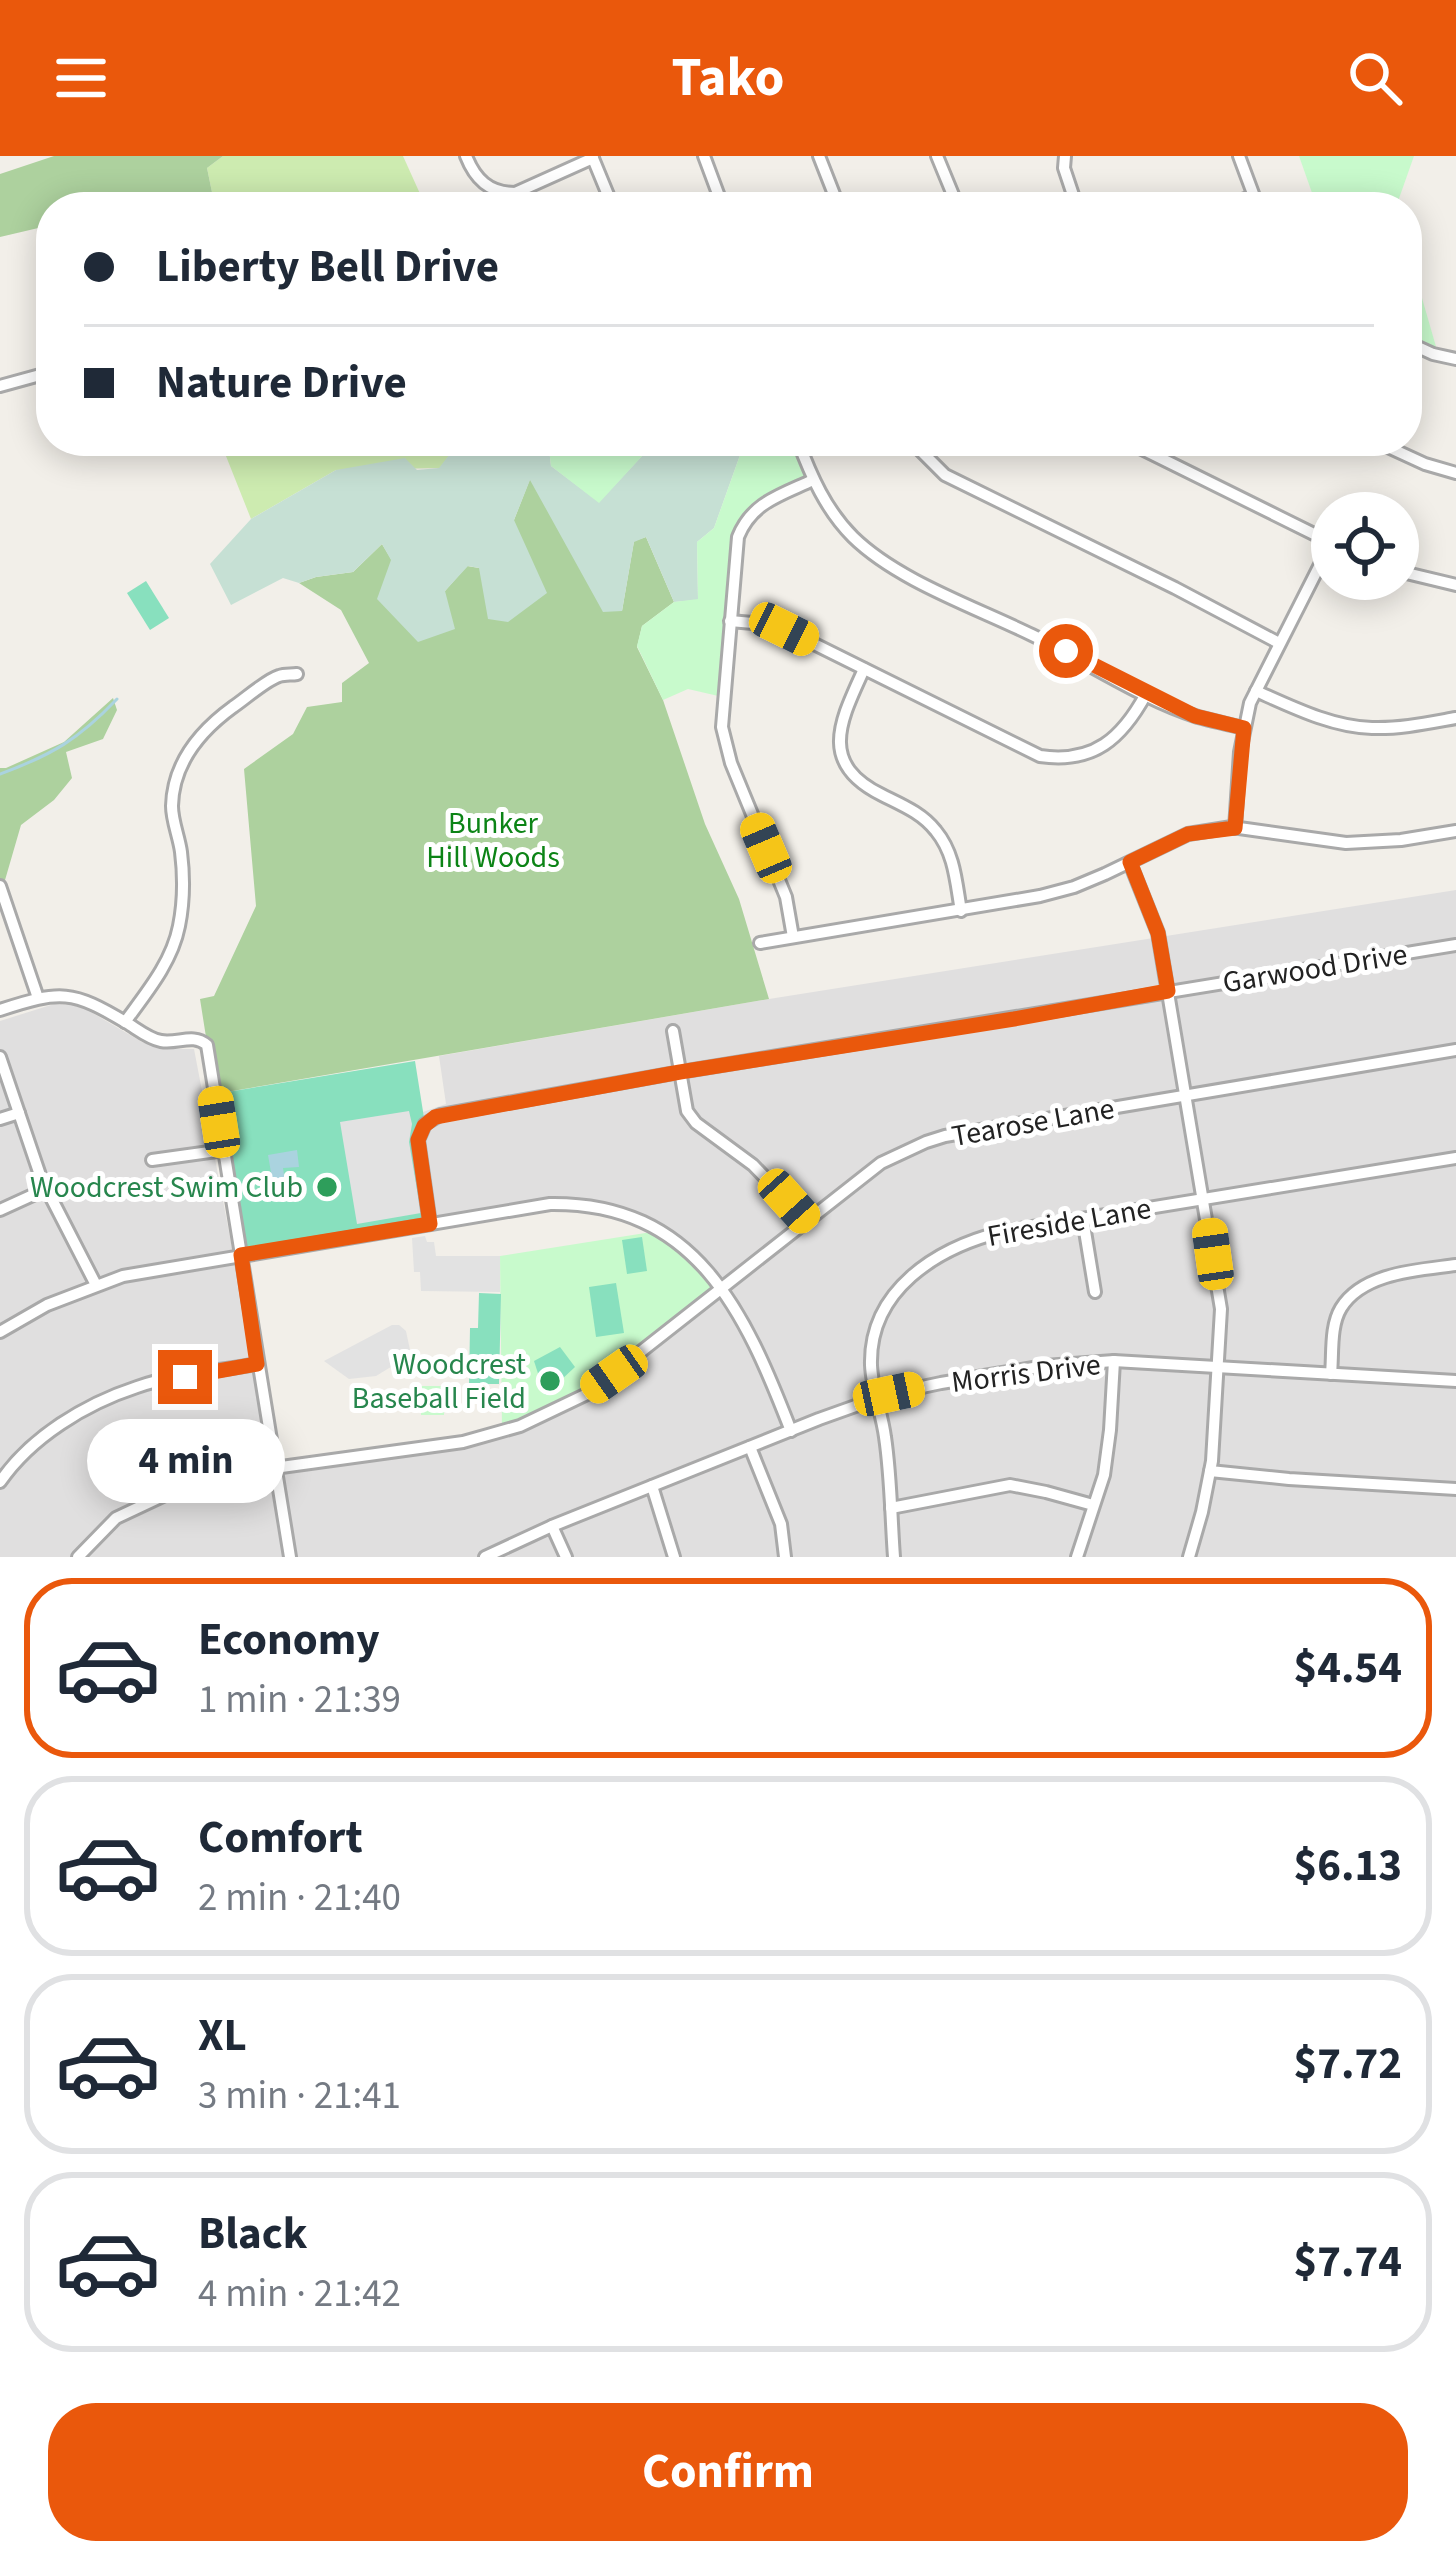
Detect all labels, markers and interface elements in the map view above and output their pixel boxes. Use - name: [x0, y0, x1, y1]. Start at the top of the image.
- text: Tako: [671, 40, 785, 117]
- icon: menu: [48, 45, 114, 111]
- icon: search: [1342, 45, 1408, 111]
- text: Liberty Bell Drive: [156, 235, 499, 299]
- text: Nature Drive: [156, 351, 407, 415]
- map controls: [1311, 492, 1419, 600]
- button: locate: [1311, 492, 1419, 600]
- car: [744, 597, 824, 661]
- route start: [1039, 624, 1093, 678]
- park label: Bunker Hill Woods: [426, 802, 560, 879]
- car: [735, 808, 797, 888]
- street label: Garwood Drive: [1220, 933, 1410, 1004]
- car: [196, 1084, 242, 1160]
- street label: Tearose Lane: [948, 1087, 1118, 1158]
- car: [752, 1162, 826, 1240]
- place label: Woodcrest Swim Club: [30, 1166, 303, 1209]
- marker: Woodcrest Swim Club: [314, 1174, 340, 1200]
- street label: Fireside Lane: [984, 1187, 1154, 1258]
- car: [1190, 1216, 1236, 1292]
- car: [574, 1339, 654, 1409]
- place label: Woodcrest Baseball Field: [352, 1343, 526, 1420]
- street label: Morris Drive: [949, 1343, 1103, 1404]
- route end: [158, 1350, 212, 1404]
- marker: Woodcrest Baseball Field: [537, 1368, 563, 1394]
- car: [850, 1369, 928, 1419]
- callout: 4 min: [86, 1419, 284, 1503]
- text: 4 min: [139, 1433, 233, 1489]
- text: Economy: [198, 1608, 380, 1672]
- icon: car: [54, 1614, 162, 1722]
- text: $4.54: [1293, 1636, 1402, 1700]
- text: 1 min · 21:39: [198, 1672, 401, 1728]
- text: Comfort: [198, 1806, 363, 1870]
- icon: car: [54, 1812, 162, 1920]
- text: $6.13: [1293, 1834, 1402, 1898]
- text: 2 min · 21:40: [198, 1870, 401, 1926]
- text: XL: [198, 2004, 247, 2068]
- icon: car: [54, 2010, 162, 2118]
- text: $7.72: [1293, 2032, 1402, 2096]
- text: 3 min · 21:41: [198, 2068, 401, 2124]
- text: Black: [198, 2202, 308, 2266]
- icon: car: [54, 2208, 162, 2316]
- text: $7.74: [1293, 2230, 1402, 2294]
- text: 4 min · 21:42: [198, 2266, 401, 2322]
- button: Confirm: [48, 2403, 1408, 2541]

